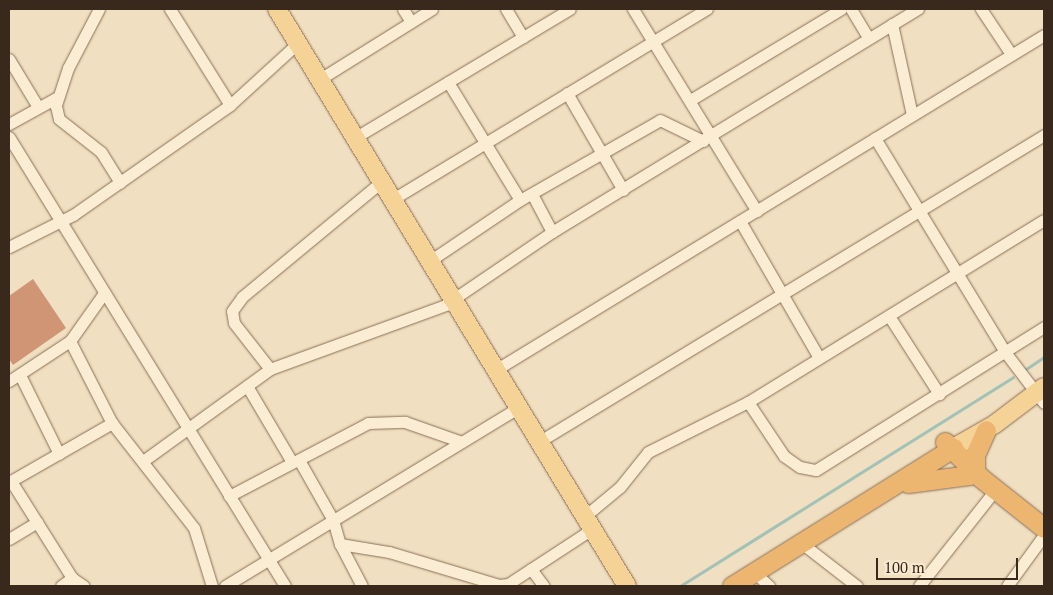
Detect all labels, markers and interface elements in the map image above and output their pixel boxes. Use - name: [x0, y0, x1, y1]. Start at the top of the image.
- scale bar: [878, 548, 1020, 580]
- text: 100 m: [884, 557, 925, 577]

